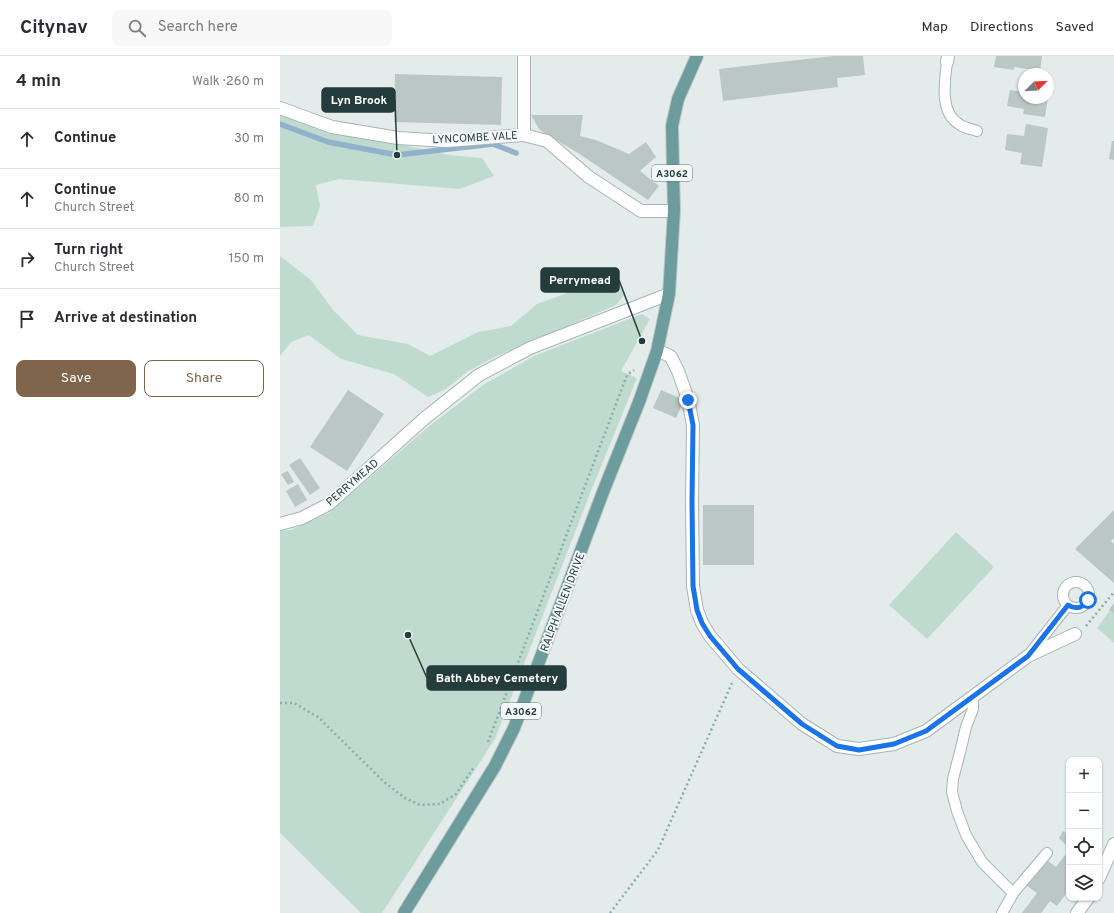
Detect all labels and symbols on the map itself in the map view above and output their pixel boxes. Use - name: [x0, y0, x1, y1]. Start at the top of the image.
- north arrow: [1018, 68, 1054, 104]
- callout: Lyn Brook: [322, 88, 395, 112]
- text: Lyn Brook: [331, 93, 388, 109]
- street label: LYNCOMBE VALE: [432, 129, 518, 147]
- road number: A3062: [652, 165, 692, 181]
- callout: Perrymead: [541, 268, 619, 292]
- text: Perrymead: [549, 273, 611, 289]
- route end: [679, 391, 697, 409]
- street label: PERRYMEAD: [324, 456, 382, 509]
- street label: RALPH ALLEN DRIVE: [538, 551, 588, 654]
- route start: [1079, 591, 1097, 609]
- callout: Bath Abbey Cemetery: [427, 666, 566, 690]
- text: Bath Abbey Cemetery: [436, 671, 558, 687]
- road number: A3062: [501, 703, 541, 719]

